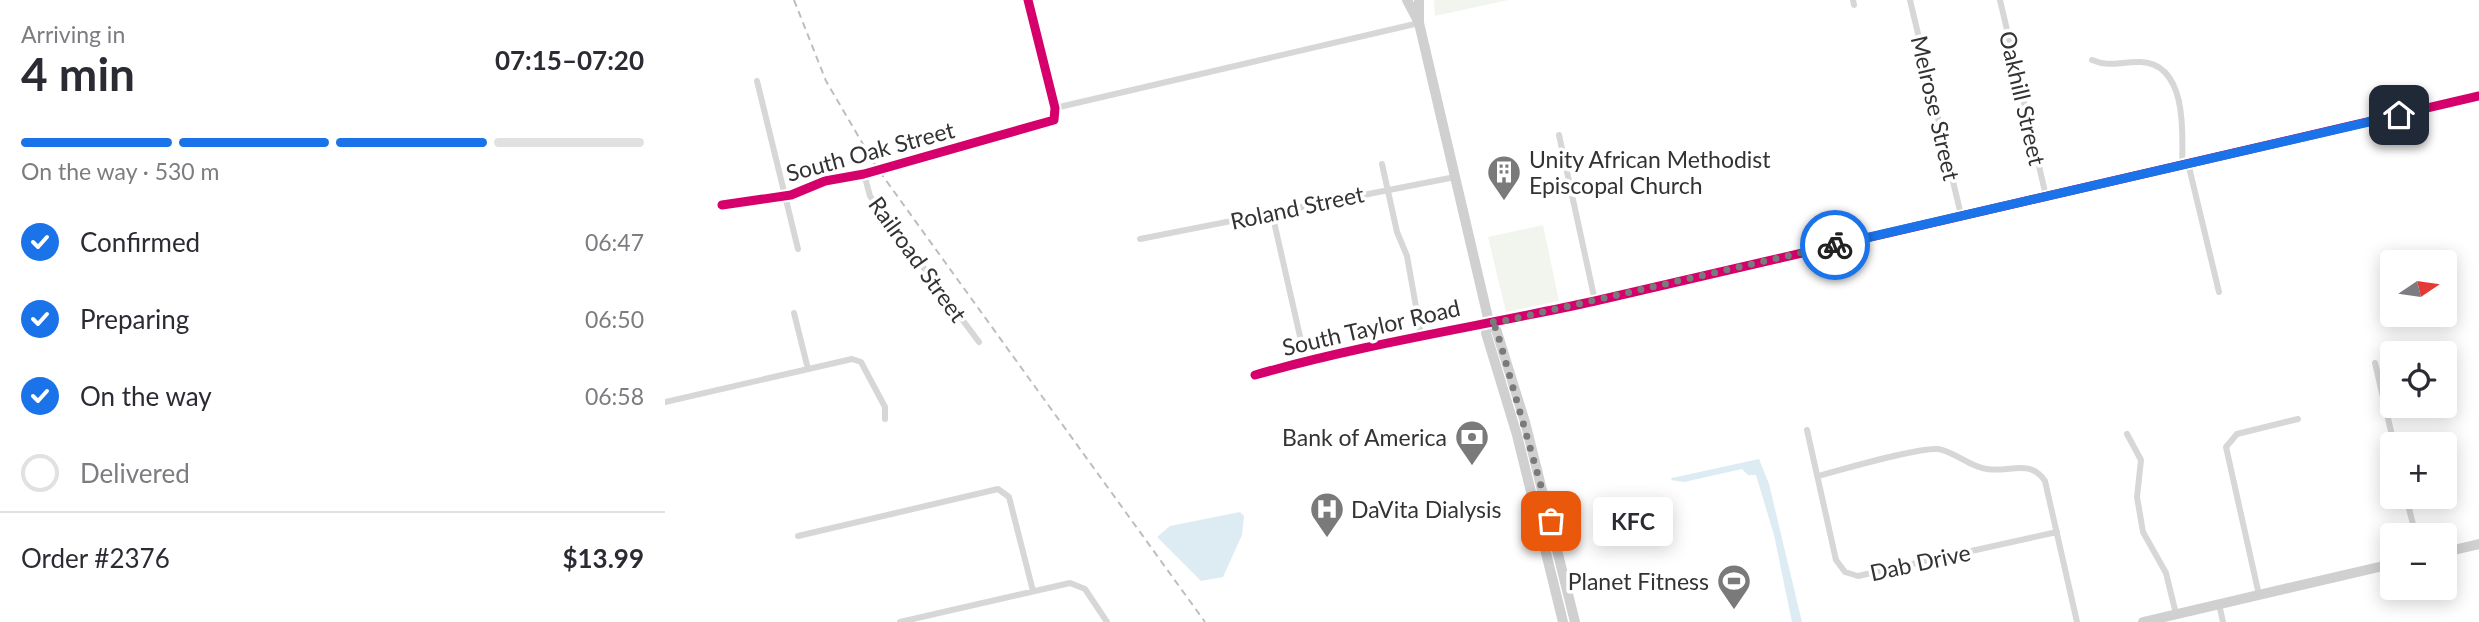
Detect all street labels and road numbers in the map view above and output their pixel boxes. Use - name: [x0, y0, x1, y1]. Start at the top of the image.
- street label: Oakhill Street: [1994, 28, 2052, 169]
- street label: Melrose Street: [1906, 33, 1966, 184]
- street label: South Oak Street: [783, 115, 958, 187]
- street label: Roland Street: [1228, 179, 1367, 235]
- street label: Railroad Street: [863, 191, 973, 328]
- street label: South Taylor Road: [1279, 293, 1463, 361]
- street label: Dab Drive: [1867, 538, 1973, 586]

